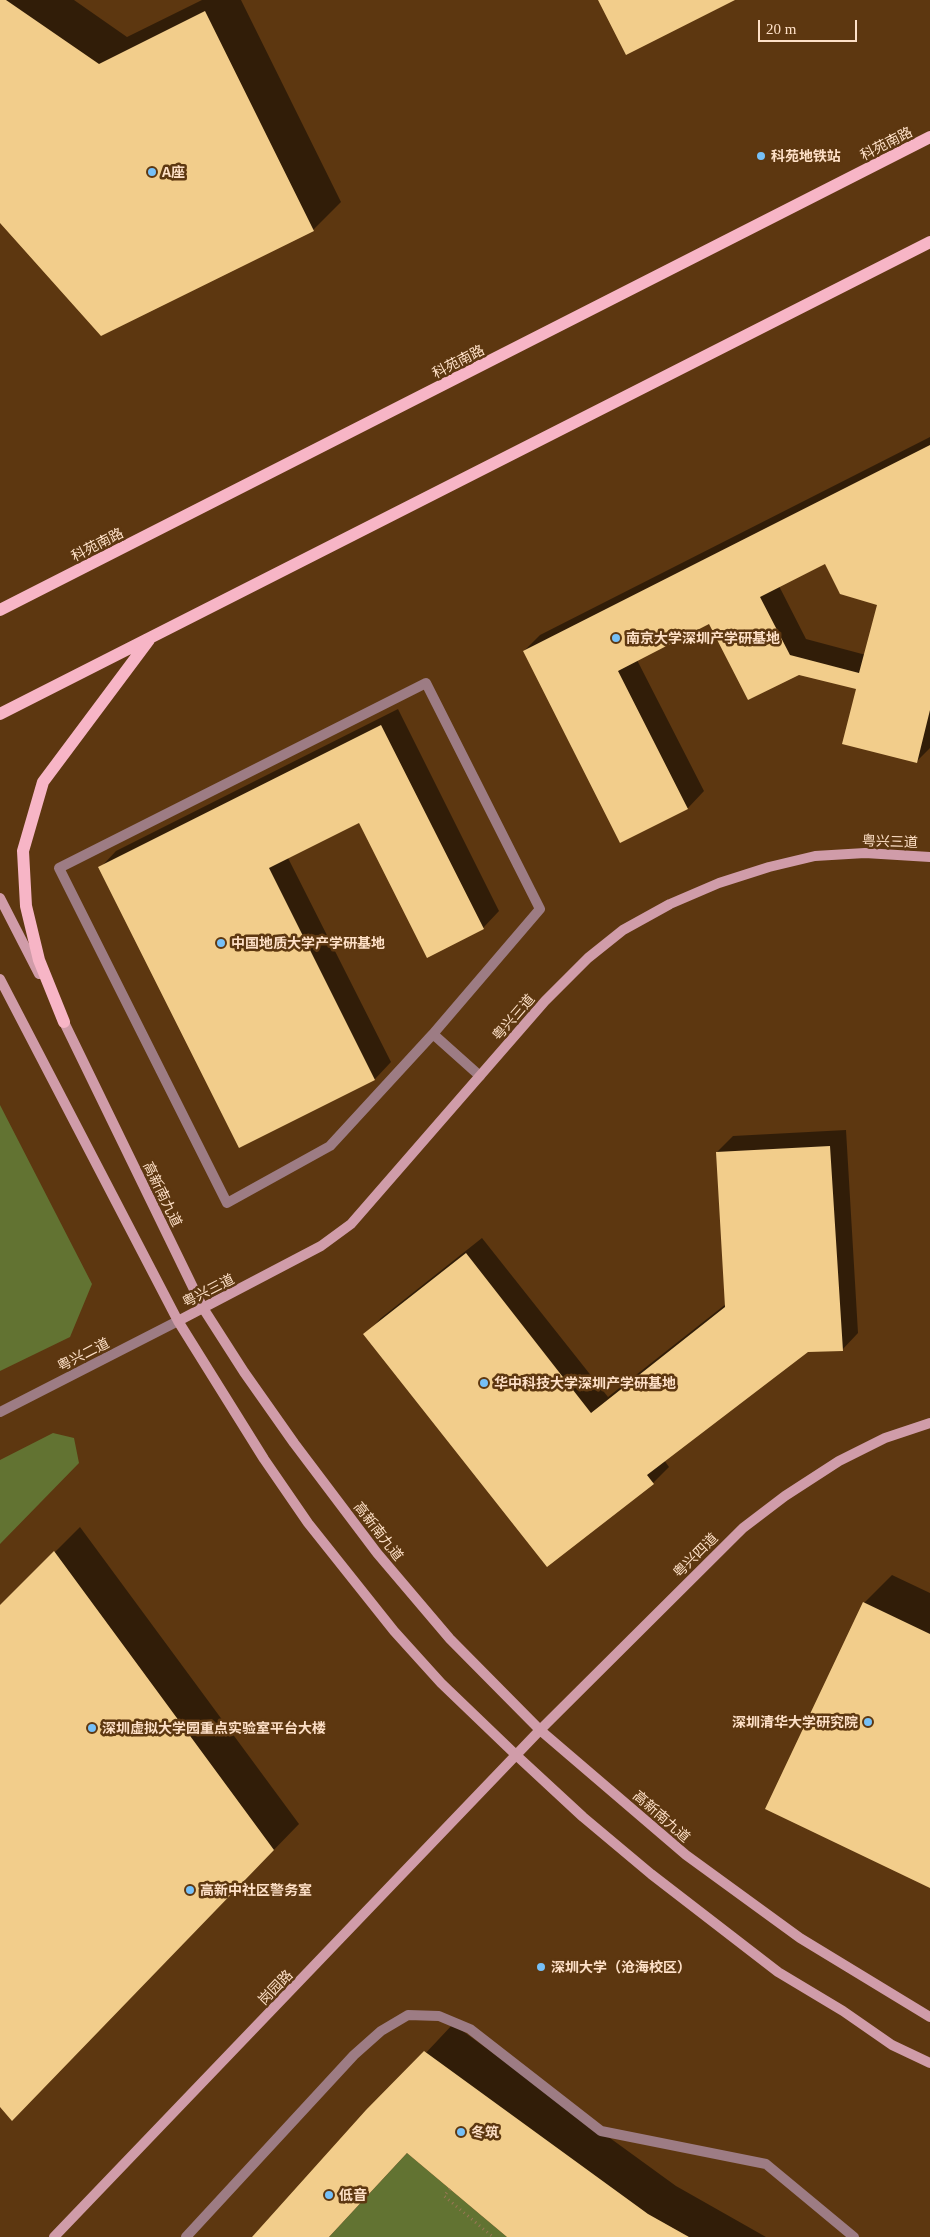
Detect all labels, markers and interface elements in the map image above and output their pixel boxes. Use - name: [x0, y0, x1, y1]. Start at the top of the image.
- scale bar: [760, 10, 859, 42]
- text: 20 m: [766, 21, 796, 37]
- street label: 科苑南路: [857, 123, 915, 163]
- place label: 科苑地铁站: [771, 148, 841, 164]
- marker: 科苑地铁站: [755, 150, 767, 162]
- place label: A座: [162, 164, 185, 180]
- marker: A座: [146, 166, 158, 178]
- street label: 科苑南路: [429, 341, 487, 381]
- street label: 科苑南路: [68, 524, 126, 564]
- place label: 南京大学深圳产学研基地: [626, 630, 780, 646]
- marker: 南京大学深圳产学研基地: [610, 632, 622, 644]
- street label: 粤兴三道: [862, 832, 918, 850]
- place label: 中国地质大学产学研基地: [231, 935, 385, 951]
- marker: 中国地质大学产学研基地: [215, 937, 227, 949]
- street label: 粤兴三道: [488, 990, 538, 1044]
- street label: 高新南九道: [140, 1159, 186, 1229]
- street label: 粤兴三道: [179, 1270, 237, 1310]
- street label: 粤兴二道: [54, 1334, 112, 1374]
- place label: 华中科技大学深圳产学研基地: [494, 1375, 676, 1391]
- marker: 华中科技大学深圳产学研基地: [478, 1377, 490, 1389]
- street label: 高新南九道: [351, 1498, 407, 1564]
- street label: 粤兴四道: [669, 1529, 721, 1581]
- place label: 深圳清华大学研究院: [732, 1714, 858, 1730]
- marker: 深圳清华大学研究院: [862, 1716, 874, 1728]
- place label: 深圳虚拟大学园重点实验室平台大楼: [102, 1720, 326, 1736]
- marker: 深圳虚拟大学园重点实验室平台大楼: [86, 1722, 98, 1734]
- street label: 高新南九道: [630, 1787, 694, 1845]
- place label: 高新中社区警务室: [200, 1882, 312, 1898]
- marker: 高新中社区警务室: [184, 1884, 196, 1896]
- place label: 深圳大学（沧海校区）: [551, 1959, 691, 1975]
- marker: 深圳大学（沧海校区）: [535, 1961, 547, 1973]
- street label: 岗园路: [254, 1966, 296, 2008]
- place label: 冬筑: [471, 2124, 499, 2140]
- marker: 冬筑: [455, 2126, 467, 2138]
- place label: 低音: [339, 2187, 367, 2203]
- marker: 低音: [323, 2189, 335, 2201]

